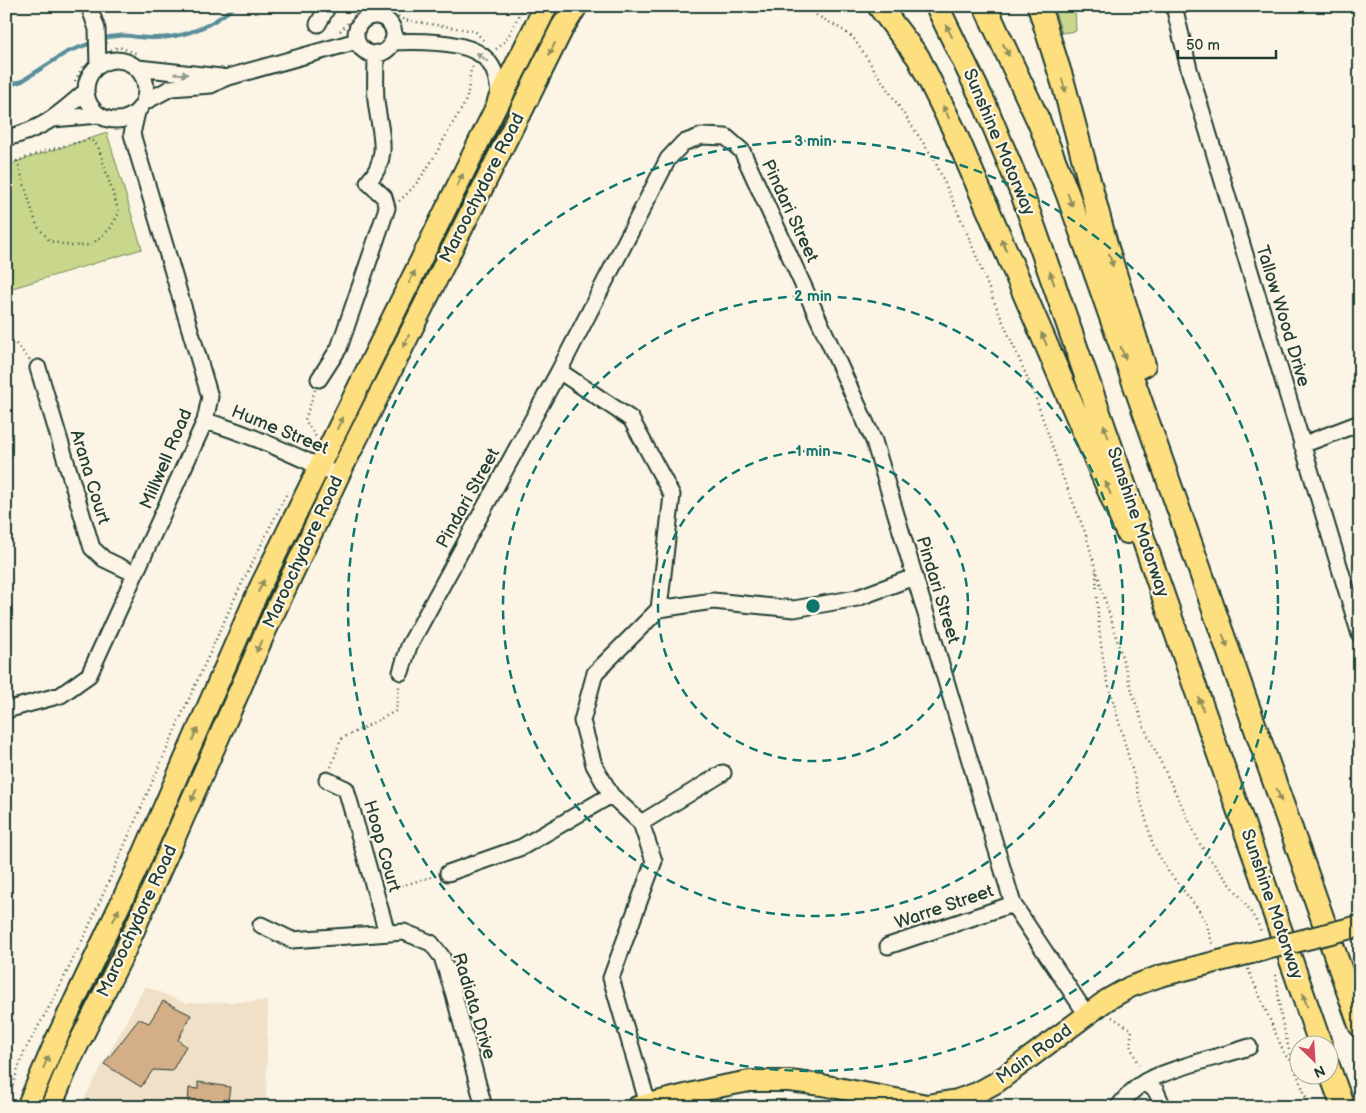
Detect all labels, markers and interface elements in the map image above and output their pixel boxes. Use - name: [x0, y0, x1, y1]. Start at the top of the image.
- one-way arrow: [945, 23, 953, 38]
- scale bar: [1178, 28, 1276, 60]
- text: 50 m: [1186, 36, 1220, 55]
- one-way arrow: [548, 42, 556, 56]
- one-way arrow: [1003, 43, 1011, 57]
- one-way arrow: [476, 52, 489, 63]
- street label: Sunshine Motorway: [959, 65, 1040, 219]
- one-way arrow: [173, 70, 189, 78]
- one-way arrow: [1060, 79, 1068, 94]
- one-way arrow: [942, 105, 950, 120]
- street label: Maroochydore Road: [435, 110, 529, 266]
- text: 3 min: [794, 132, 832, 151]
- street label: Pindari Street: [757, 156, 823, 266]
- one-way arrow: [456, 173, 464, 187]
- one-way arrow: [1067, 192, 1074, 207]
- one-way arrow: [999, 238, 1007, 252]
- street label: Tallow Wood Drive: [1252, 243, 1315, 390]
- one-way arrow: [1107, 253, 1115, 268]
- one-way arrow: [408, 270, 416, 284]
- one-way arrow: [1048, 270, 1055, 285]
- text: 2 min: [794, 287, 832, 306]
- one-way arrow: [1040, 332, 1048, 346]
- one-way arrow: [402, 333, 410, 348]
- one-way arrow: [1120, 346, 1128, 361]
- street label: Hume Street: [228, 401, 332, 459]
- street label: Millwell Road: [135, 406, 197, 512]
- one-way arrow: [336, 415, 344, 430]
- one-way arrow: [1101, 423, 1109, 438]
- street label: Arana Court: [66, 427, 114, 527]
- text: 1 min: [795, 442, 831, 461]
- street label: Pindari Street: [432, 444, 504, 552]
- street label: Sunshine Motorway: [1102, 444, 1174, 601]
- street label: Maroochydore Road: [259, 473, 347, 631]
- one-way arrow: [1104, 480, 1112, 495]
- street label: Pindari Street: [912, 534, 964, 647]
- one-way arrow: [257, 579, 265, 593]
- centre of rings: [804, 597, 822, 615]
- one-way arrow: [1222, 634, 1230, 649]
- one-way arrow: [254, 639, 262, 653]
- one-way arrow: [1197, 696, 1205, 711]
- one-way arrow: [191, 726, 199, 741]
- one-way arrow: [189, 788, 197, 802]
- one-way arrow: [1275, 788, 1283, 803]
- street label: Hoop Court: [359, 798, 405, 895]
- street label: Sunshine Motorway: [1236, 826, 1308, 983]
- street label: Maroochydore Road: [93, 842, 181, 1000]
- street label: Warre Street: [892, 880, 996, 934]
- one-way arrow: [112, 908, 120, 922]
- street label: Radiata Drive: [448, 950, 500, 1062]
- one-way arrow: [1301, 992, 1308, 1007]
- street label: Main Road: [992, 1020, 1076, 1088]
- north arrow: [1288, 1036, 1338, 1086]
- one-way arrow: [43, 1055, 51, 1069]
- text: N: [1311, 1061, 1328, 1081]

